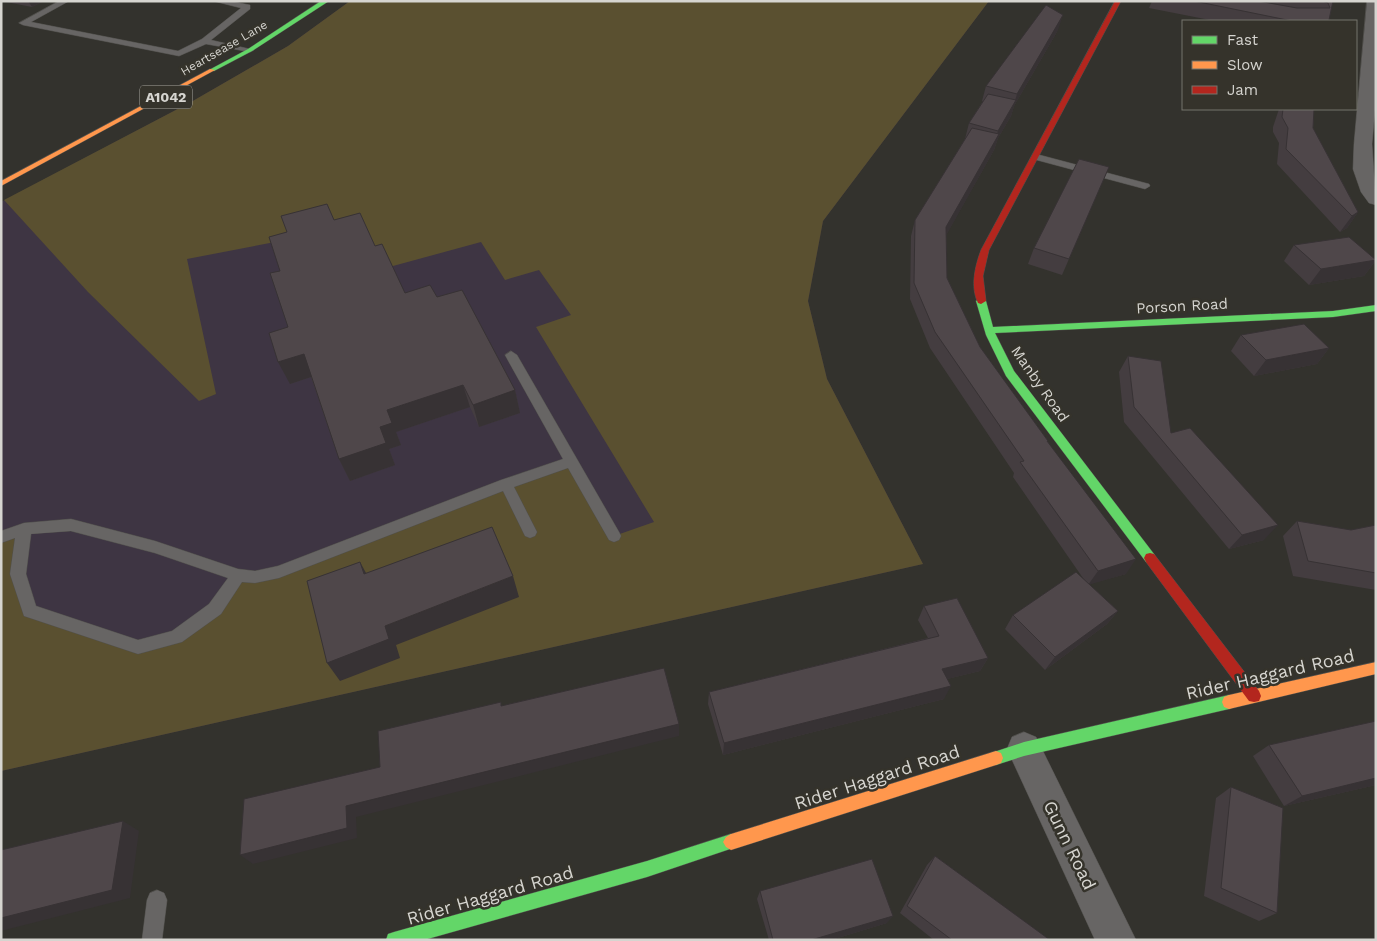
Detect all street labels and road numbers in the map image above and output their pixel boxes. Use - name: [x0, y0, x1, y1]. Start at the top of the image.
- street label: Heartsease Lane: [178, 17, 270, 78]
- road number: A1042: [140, 85, 192, 108]
- street label: Porson Road: [1136, 295, 1228, 317]
- street label: Manby Road: [1007, 342, 1073, 426]
- street label: Rider Haggard Road: [1184, 644, 1356, 704]
- street label: Rider Haggard Road: [792, 740, 962, 814]
- street label: Gunn Road: [1039, 797, 1101, 893]
- street label: Rider Haggard Road: [404, 861, 576, 929]

